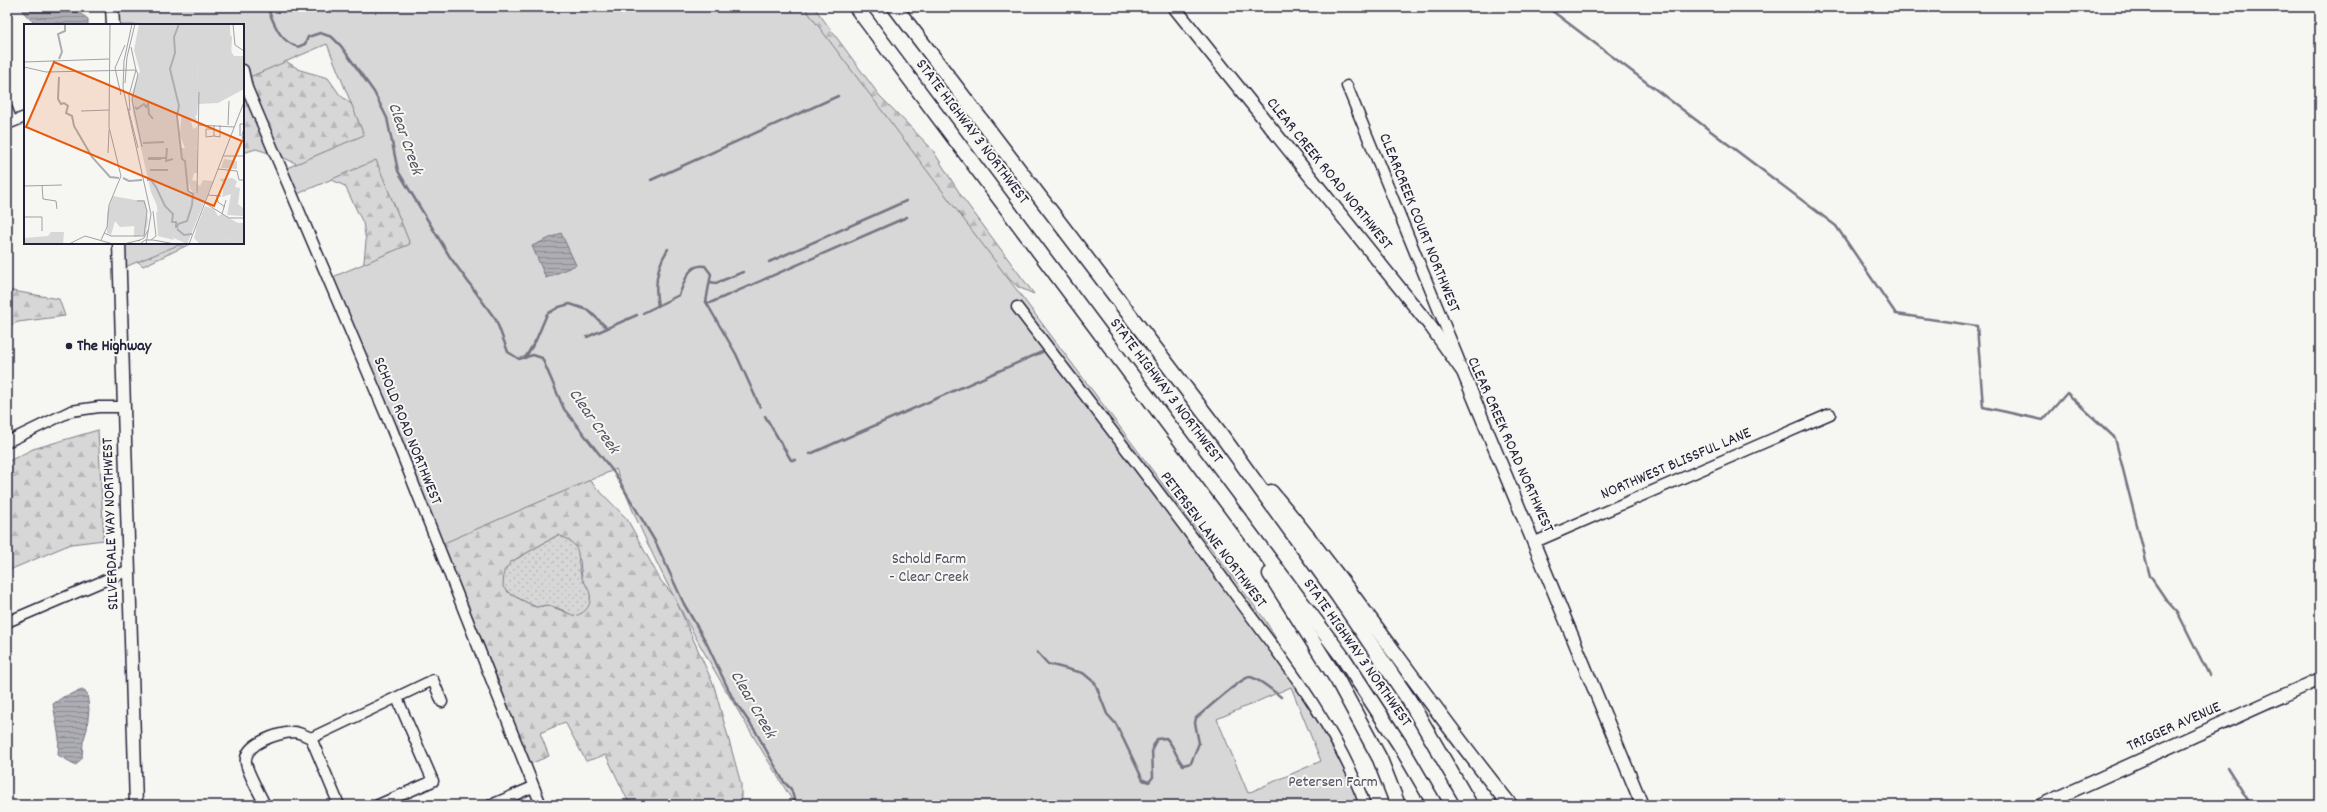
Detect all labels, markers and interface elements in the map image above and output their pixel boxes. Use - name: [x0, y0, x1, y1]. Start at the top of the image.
- inset map: [24, 24, 244, 244]
- street label: STATE HIGHWAY 3 NORTHWEST: [910, 55, 1035, 210]
- street label: CLEAR CREEK ROAD NORTHWEST: [1260, 93, 1398, 256]
- water label: Clear Creek: [380, 100, 428, 180]
- street label: CLEARCREEK COURT NORTHWEST: [1372, 130, 1466, 317]
- street label: STATE HIGHWAY 3 NORTHWEST: [1104, 314, 1229, 469]
- place label: The Highway: [77, 335, 153, 358]
- marker: The Highway: [64, 341, 74, 351]
- street label: CLEAR CREEK ROAD NORTHWEST: [1461, 353, 1559, 537]
- street label: SCHOLD ROAD NORTHWEST: [367, 354, 447, 509]
- water label: Clear Creek: [562, 385, 625, 461]
- street label: NORTHWEST BLISSFUL LANE: [1597, 422, 1756, 506]
- street label: SILVERDALE WAY NORTHWEST: [96, 437, 126, 611]
- street label: PETERSEN LANE NORTHWEST: [1154, 467, 1272, 613]
- park label: Schold Farm - Clear Creek: [889, 548, 969, 589]
- street label: STATE HIGHWAY 3 NORTHWEST: [1297, 574, 1417, 732]
- water label: Clear Creek: [723, 667, 782, 745]
- street label: TRIGGER AVENUE: [2123, 696, 2225, 758]
- park label: Petersen Farm: [1288, 771, 1378, 794]

